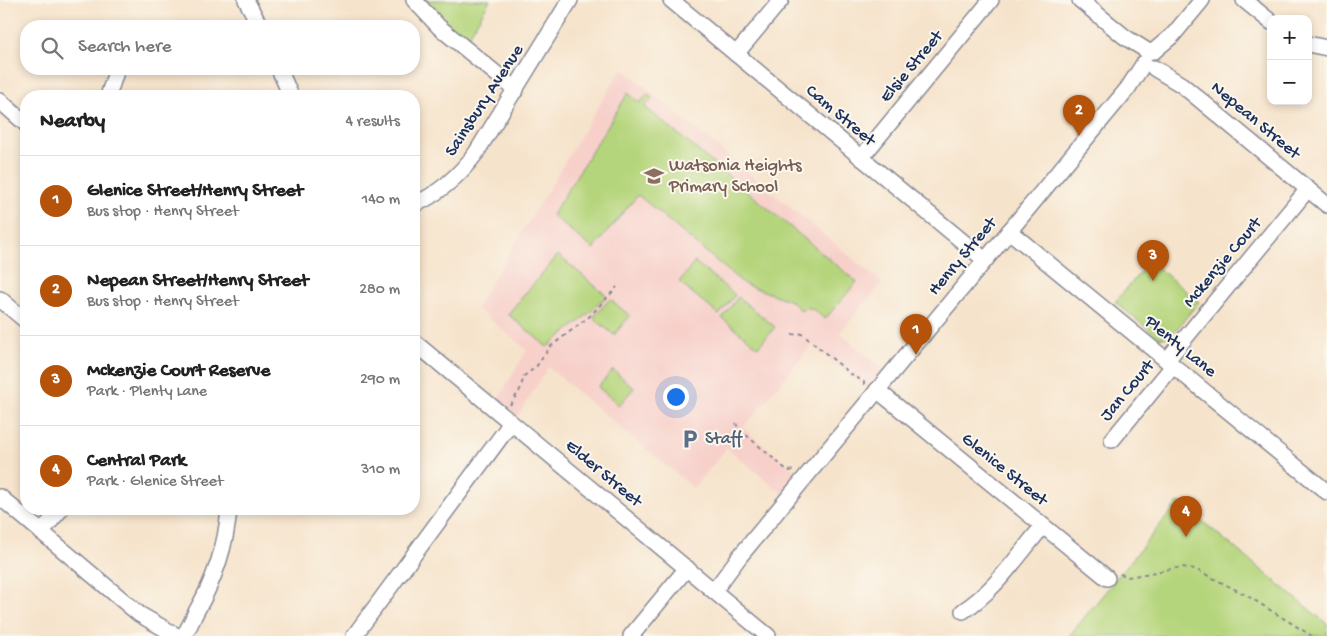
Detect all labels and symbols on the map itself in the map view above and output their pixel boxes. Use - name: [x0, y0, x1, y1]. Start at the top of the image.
- street label: Elsie Street: [876, 26, 949, 107]
- street label: Sainsbury Avenue: [441, 41, 529, 161]
- street label: Nepean Street: [1206, 78, 1305, 165]
- street label: Cam Street: [801, 81, 880, 152]
- pin: 2: [1063, 95, 1095, 136]
- place label: Watsonia Heights Primary School: [668, 156, 803, 198]
- school or university icon: Watsonia Heights Primary School: [643, 165, 665, 187]
- street label: Henry Street: [924, 212, 1003, 300]
- street label: Mckenzie Court: [1179, 212, 1268, 312]
- pin: 3: [1137, 240, 1169, 281]
- street label: Plenty Lane: [1139, 311, 1221, 383]
- pin: 1: [900, 314, 932, 355]
- street label: Jan Court: [1096, 355, 1161, 426]
- your location: [663, 384, 689, 410]
- parking icon: Staff: [679, 428, 701, 450]
- place label: Staff: [705, 429, 743, 450]
- street label: Glenice Street: [957, 429, 1053, 512]
- street label: Elder Street: [560, 436, 647, 513]
- pin: 4: [1170, 496, 1202, 537]

